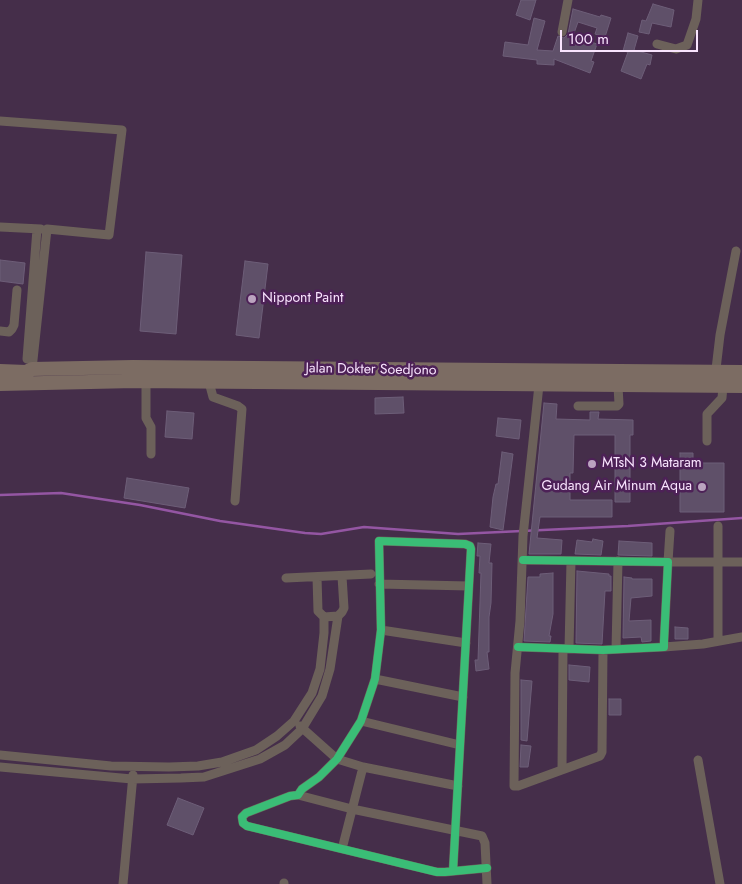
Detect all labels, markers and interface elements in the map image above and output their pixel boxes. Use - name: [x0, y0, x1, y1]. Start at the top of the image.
- scale bar: [562, 20, 700, 52]
- text: 100 m: [568, 28, 609, 50]
- place label: Nippont Paint: [262, 291, 343, 307]
- marker: Nippont Paint: [246, 293, 258, 305]
- street label: Jalan Dokter Soedjono: [305, 360, 437, 380]
- place label: MTsN 3 Mataram: [602, 456, 702, 472]
- marker: MTsN 3 Mataram: [586, 458, 598, 470]
- place label: Gudang Air Minum Aqua: [542, 479, 692, 495]
- marker: Gudang Air Minum Aqua: [696, 481, 708, 493]

